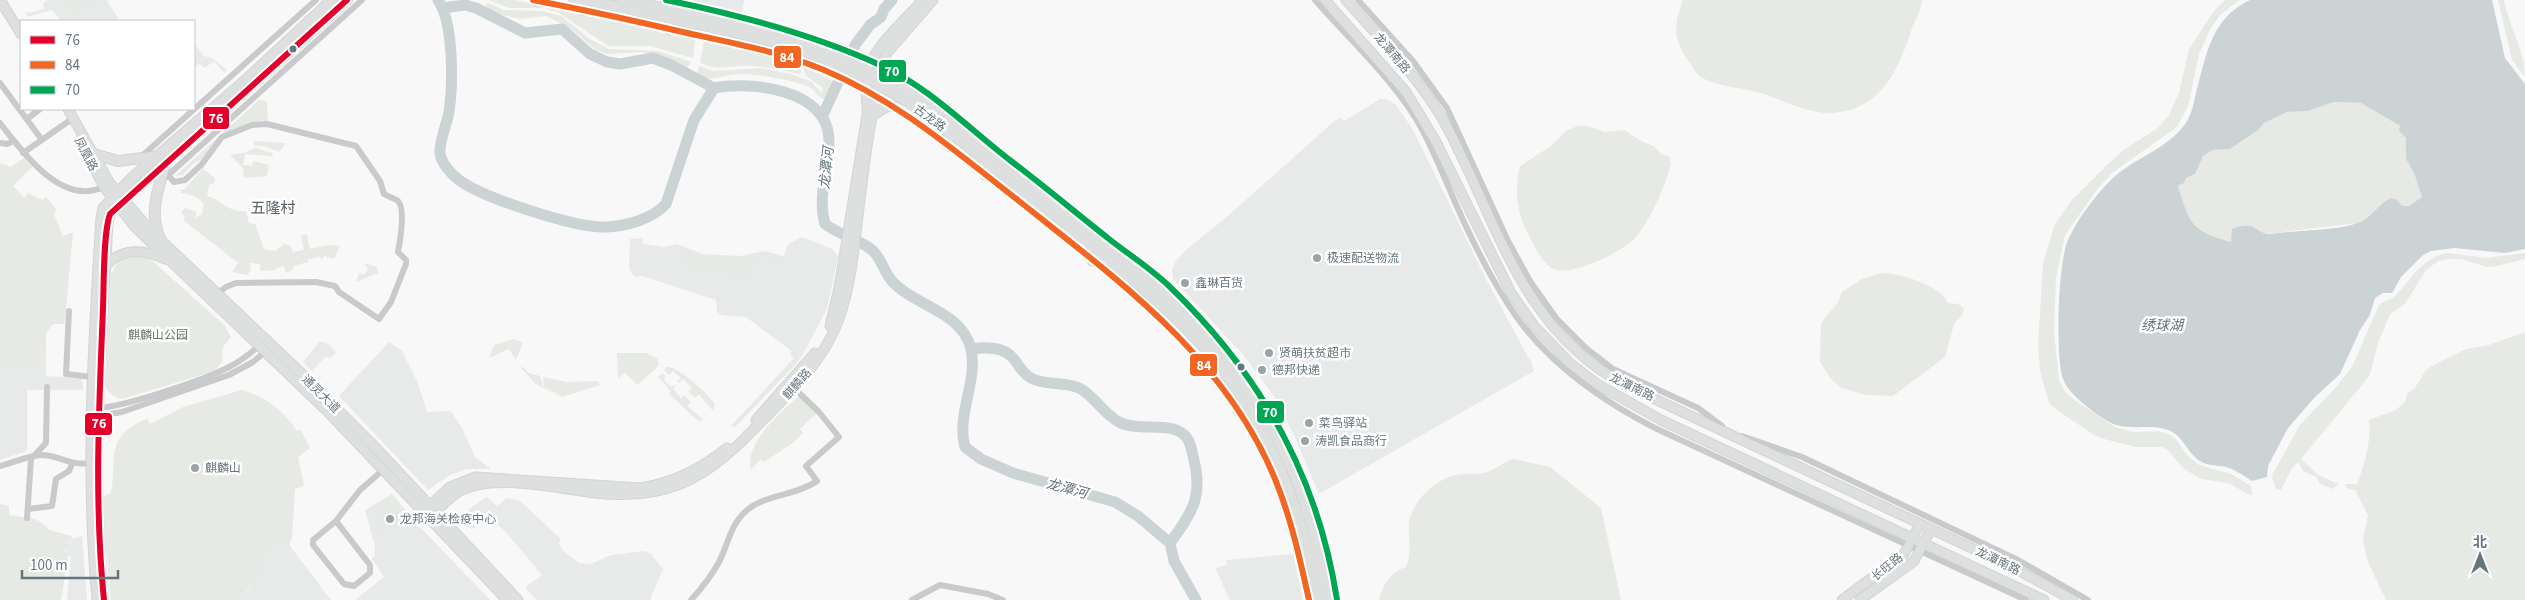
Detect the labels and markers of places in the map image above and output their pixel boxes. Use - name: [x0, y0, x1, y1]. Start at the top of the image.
- unlabelled marker: [288, 44, 298, 54]
- place label: 极速配送物流: [1327, 250, 1399, 267]
- marker: 极速配送物流: [1311, 252, 1323, 264]
- place label: 鑫琳百货: [1195, 275, 1243, 292]
- marker: 鑫琳百货: [1179, 277, 1191, 289]
- place label: 贤萌扶贫超市: [1279, 345, 1351, 362]
- marker: 贤萌扶贫超市: [1263, 347, 1275, 359]
- unlabelled marker: [1236, 362, 1246, 372]
- place label: 德邦快递: [1272, 362, 1320, 379]
- marker: 德邦快递: [1256, 364, 1268, 376]
- place label: 菜鸟驿站: [1319, 415, 1367, 432]
- marker: 菜鸟驿站: [1303, 417, 1315, 429]
- place label: 涛凯食品商行: [1315, 433, 1387, 450]
- marker: 涛凯食品商行: [1299, 435, 1311, 447]
- place label: 麒麟山: [205, 460, 241, 477]
- marker: 麒麟山: [189, 462, 201, 474]
- place label: 龙邦海关检疫中心: [400, 511, 496, 528]
- marker: 龙邦海关检疫中心: [384, 513, 396, 525]

